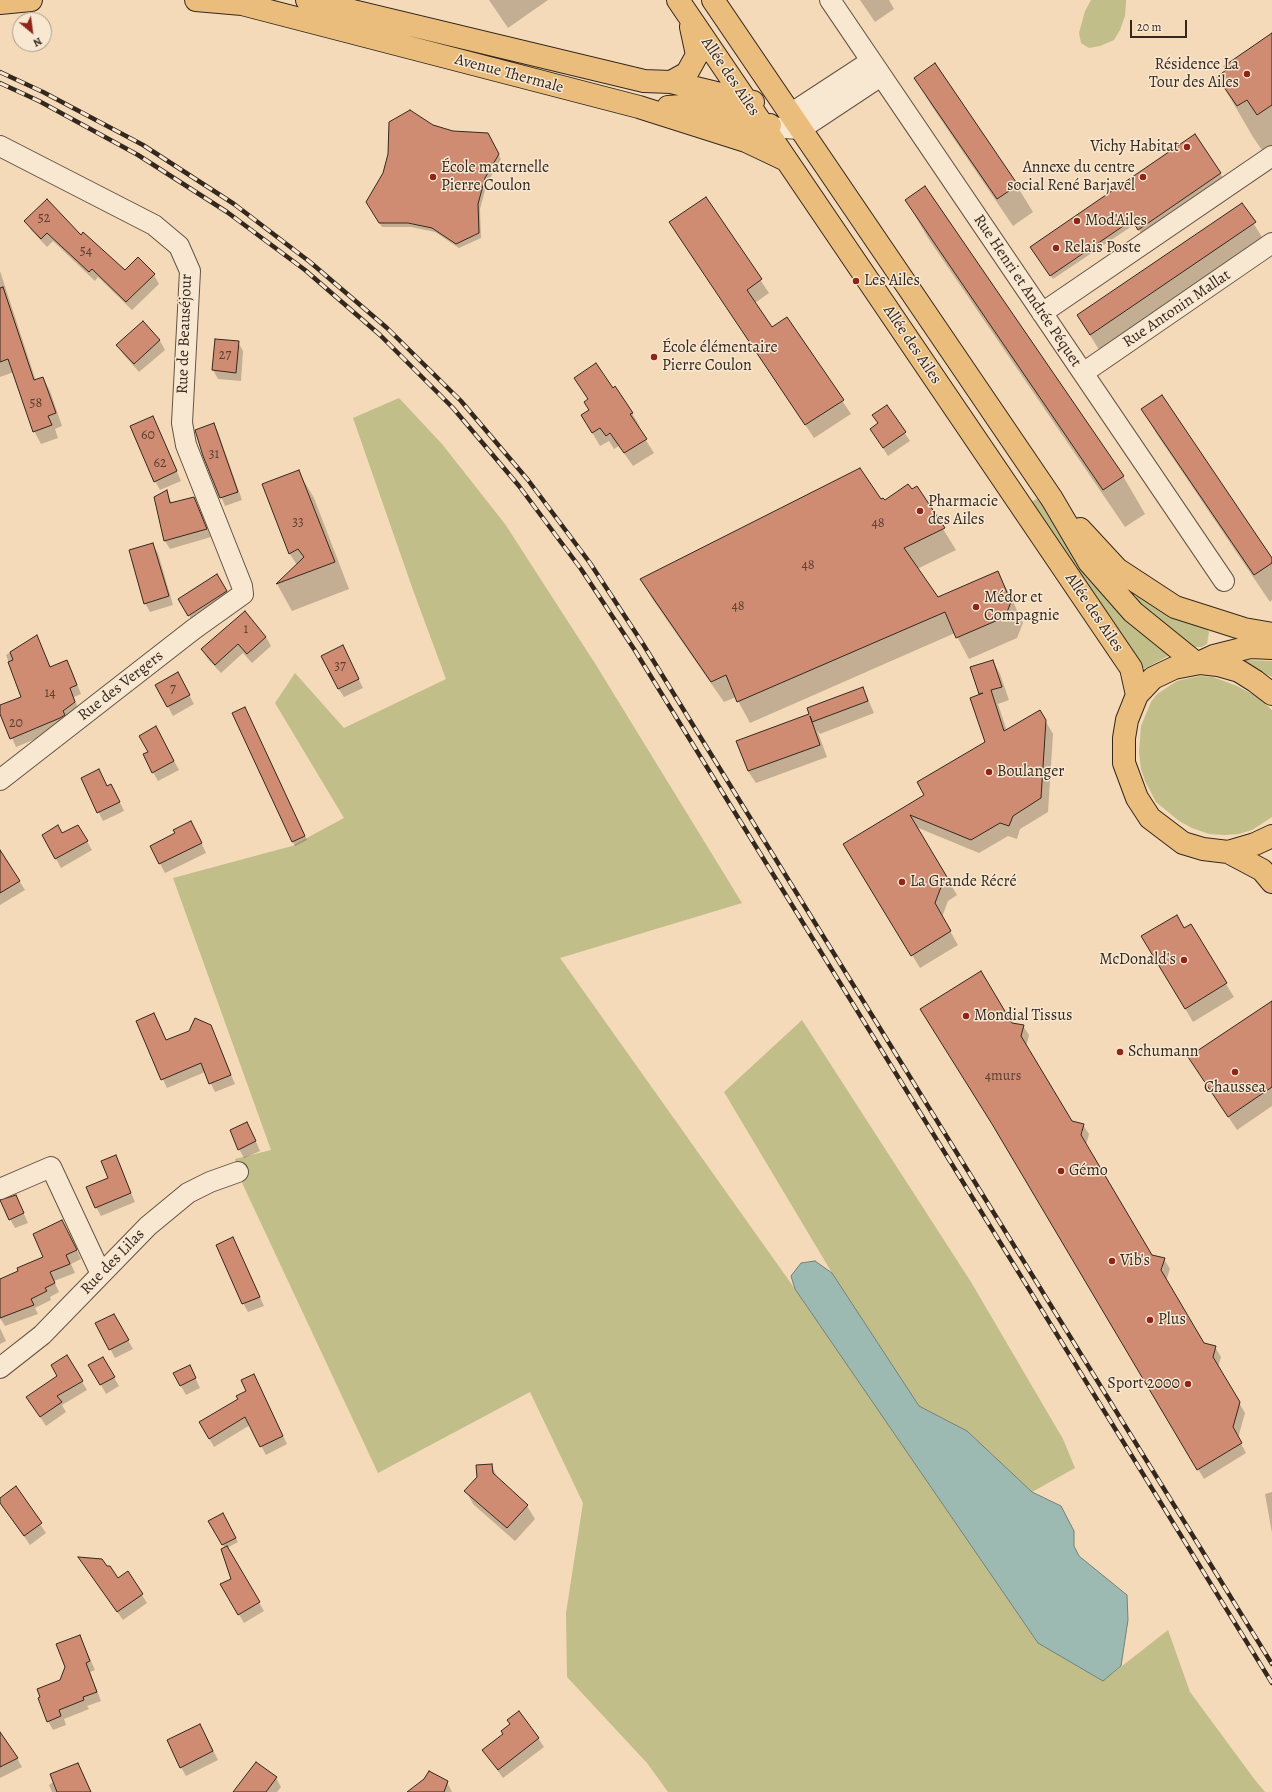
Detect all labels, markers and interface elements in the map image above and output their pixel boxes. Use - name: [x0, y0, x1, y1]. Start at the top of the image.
- north arrow: [12, 12, 52, 52]
- scale bar: [1132, 12, 1189, 38]
- text: 20 m: [1137, 19, 1161, 35]
- text: N: [30, 34, 45, 51]
- street label: Allée des Ailes: [697, 34, 763, 120]
- street label: Avenue Thermale: [453, 50, 565, 98]
- place label: Résidence La Tour des Ailes: [1149, 55, 1239, 93]
- marker: Résidence La Tour des Ailes: [1242, 69, 1252, 79]
- place label: Vichy Habitat: [1090, 137, 1179, 157]
- marker: Vichy Habitat: [1182, 142, 1192, 152]
- place label: École maternelle Pierre Coulon: [441, 158, 549, 196]
- place label: Annexe du centre social René Barjavel: [1007, 158, 1135, 196]
- marker: École maternelle Pierre Coulon: [428, 172, 438, 182]
- marker: Annexe du centre social René Barjavel: [1138, 172, 1148, 182]
- house number: 52: [38, 211, 50, 227]
- street label: Rue Henri et Andrée Péquet: [969, 211, 1085, 371]
- place label: Mod'Ailes: [1085, 211, 1147, 231]
- marker: Mod'Ailes: [1072, 216, 1082, 226]
- place label: Relais Poste: [1064, 238, 1141, 258]
- marker: Relais Poste: [1051, 243, 1061, 253]
- house number: 54: [80, 244, 92, 260]
- street label: Rue Antonin Mallat: [1119, 266, 1235, 352]
- place label: Les Ailes: [864, 271, 920, 291]
- street label: Rue de Beauséjour: [173, 274, 197, 394]
- marker: Les Ailes: [851, 276, 861, 286]
- street label: Allée des Ailes: [879, 302, 945, 388]
- place label: École élémentaire Pierre Coulon: [662, 338, 778, 376]
- house number: 27: [219, 348, 231, 364]
- marker: École élémentaire Pierre Coulon: [649, 352, 659, 362]
- house number: 58: [30, 396, 42, 412]
- house number: 60: [141, 428, 155, 444]
- house number: 31: [209, 447, 219, 463]
- house number: 62: [153, 456, 167, 472]
- place label: Pharmacie des Ailes: [928, 492, 998, 530]
- marker: Pharmacie des Ailes: [915, 506, 925, 516]
- house number: 33: [292, 515, 304, 531]
- house number: 48: [871, 516, 885, 532]
- house number: 48: [801, 558, 815, 574]
- street label: Allée des Ailes: [1061, 570, 1127, 656]
- place label: Médor et Compagnie: [984, 588, 1059, 626]
- house number: 48: [731, 599, 745, 615]
- marker: Médor et Compagnie: [971, 602, 981, 612]
- house number: 1: [244, 622, 248, 638]
- street label: Rue des Vergers: [74, 647, 168, 725]
- house number: 37: [334, 659, 346, 675]
- house number: 7: [170, 682, 176, 698]
- house number: 14: [44, 686, 56, 702]
- house number: 20: [9, 716, 23, 732]
- place label: Boulanger: [997, 762, 1064, 782]
- marker: Boulanger: [984, 767, 994, 777]
- place label: La Grande Récré: [910, 872, 1017, 892]
- marker: La Grande Récré: [897, 877, 907, 887]
- place label: McDonald's: [1099, 950, 1176, 970]
- marker: McDonald's: [1179, 955, 1189, 965]
- place label: Mondial Tissus: [974, 1006, 1072, 1026]
- marker: Mondial Tissus: [961, 1011, 971, 1021]
- place label: Schumann: [1128, 1042, 1198, 1062]
- marker: Schumann: [1115, 1047, 1125, 1057]
- marker: Chaussea: [1230, 1067, 1240, 1077]
- house number: 4murs: [985, 1069, 1021, 1085]
- place label: Chaussea: [1204, 1078, 1266, 1098]
- place label: Gémo: [1069, 1161, 1108, 1181]
- marker: Gémo: [1056, 1166, 1066, 1176]
- street label: Rue des Lilas: [77, 1225, 149, 1299]
- place label: Vib's: [1120, 1251, 1150, 1271]
- marker: Vib's: [1107, 1256, 1117, 1266]
- place label: Plus: [1158, 1310, 1186, 1330]
- marker: Plus: [1145, 1315, 1155, 1325]
- place label: Sport 2000: [1107, 1374, 1180, 1394]
- marker: Sport 2000: [1183, 1379, 1193, 1389]

